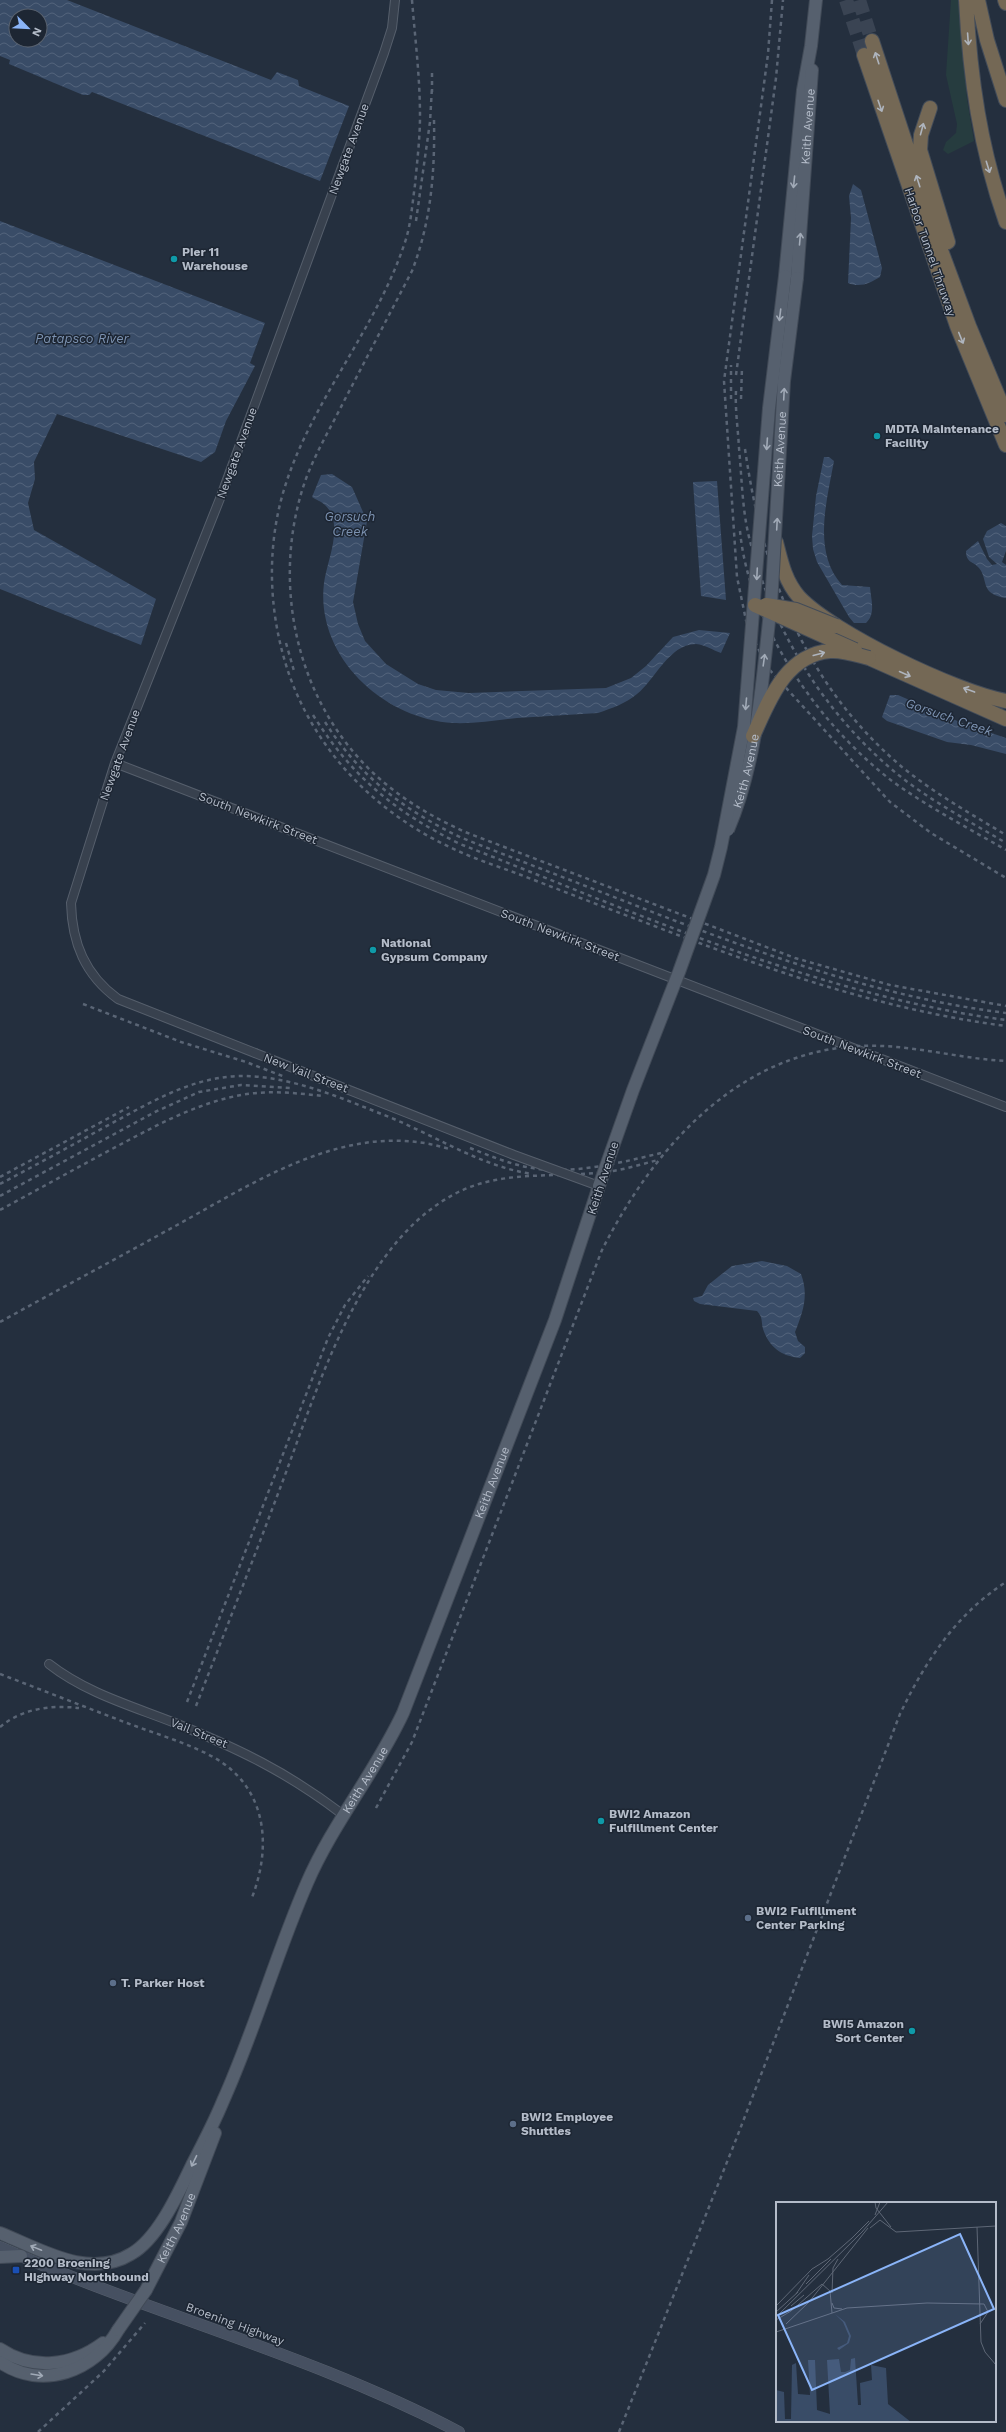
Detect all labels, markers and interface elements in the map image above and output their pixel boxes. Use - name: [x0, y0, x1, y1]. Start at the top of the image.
- north arrow: [8, 8, 48, 48]
- text: N: [29, 25, 44, 38]
- one-way arrow: [965, 32, 972, 45]
- one-way arrow: [873, 51, 880, 64]
- street label: Keith Avenue: [798, 88, 818, 165]
- one-way arrow: [877, 99, 885, 111]
- street label: Newgate Avenue: [326, 101, 372, 197]
- one-way arrow: [919, 123, 927, 136]
- one-way arrow: [985, 160, 992, 173]
- one-way arrow: [790, 175, 797, 188]
- one-way arrow: [914, 175, 922, 187]
- street label: Harbor Tunnel Thruway: [901, 186, 959, 319]
- one-way arrow: [796, 233, 803, 246]
- place label: Pier 11 Warehouse: [182, 245, 248, 273]
- marker: Pier 11 Warehouse: [169, 254, 179, 264]
- one-way arrow: [776, 308, 784, 321]
- water label: Patapsco River: [35, 331, 130, 346]
- one-way arrow: [958, 332, 966, 344]
- one-way arrow: [780, 388, 787, 401]
- street label: Newgate Avenue: [214, 405, 260, 501]
- street label: Keith Avenue: [771, 411, 789, 488]
- place label: MDTA Maintenance Facility: [885, 422, 999, 450]
- marker: MDTA Maintenance Facility: [872, 431, 882, 441]
- one-way arrow: [763, 438, 770, 451]
- water label: Gorsuch Creek: [325, 509, 376, 539]
- one-way arrow: [773, 518, 780, 531]
- one-way arrow: [753, 567, 761, 580]
- one-way arrow: [812, 650, 825, 657]
- one-way arrow: [760, 654, 768, 667]
- one-way arrow: [899, 670, 911, 678]
- one-way arrow: [963, 685, 975, 693]
- water label: Gorsuch Creek: [904, 695, 995, 739]
- one-way arrow: [742, 697, 750, 710]
- street label: Newgate Avenue: [97, 707, 143, 803]
- street label: Keith Avenue: [730, 733, 762, 810]
- street label: South Newkirk Street: [197, 789, 319, 847]
- street label: South Newkirk Street: [499, 906, 621, 964]
- place label: National Gypsum Company: [381, 936, 488, 964]
- marker: National Gypsum Company: [368, 945, 378, 955]
- street label: South Newkirk Street: [801, 1023, 923, 1081]
- street label: New Vail Street: [262, 1050, 350, 1096]
- street label: Keith Avenue: [585, 1140, 621, 1216]
- street label: Keith Avenue: [472, 1445, 512, 1521]
- street label: Vail Street: [168, 1715, 230, 1751]
- street label: Keith Avenue: [339, 1744, 391, 1816]
- place label: BWI2 Amazon Fulfillment Center: [609, 1807, 719, 1835]
- marker: BWI2 Amazon Fulfillment Center: [596, 1816, 606, 1826]
- place label: BWI2 Fulfillment Center Parking: [756, 1904, 857, 1932]
- marker: BWI2 Fulfillment Center Parking: [743, 1913, 753, 1923]
- place label: T. Parker Host: [121, 1976, 205, 1990]
- marker: T. Parker Host: [108, 1978, 118, 1988]
- place label: BWI5 Amazon Sort Center: [823, 2017, 905, 2045]
- marker: BWI5 Amazon Sort Center: [907, 2026, 917, 2036]
- place label: BWI2 Employee Shuttles: [521, 2110, 613, 2138]
- marker: BWI2 Employee Shuttles: [508, 2119, 518, 2129]
- one-way arrow: [190, 2155, 197, 2167]
- street label: Keith Avenue: [154, 2191, 198, 2266]
- inset map: [776, 2202, 996, 2422]
- one-way arrow: [31, 2243, 43, 2251]
- place label: 2200 Broening Highway Northbound: [24, 2256, 149, 2284]
- marker: 2200 Broening Highway Northbound: [11, 2265, 21, 2275]
- street label: Broening Highway: [184, 2300, 287, 2349]
- one-way arrow: [30, 2371, 43, 2379]

